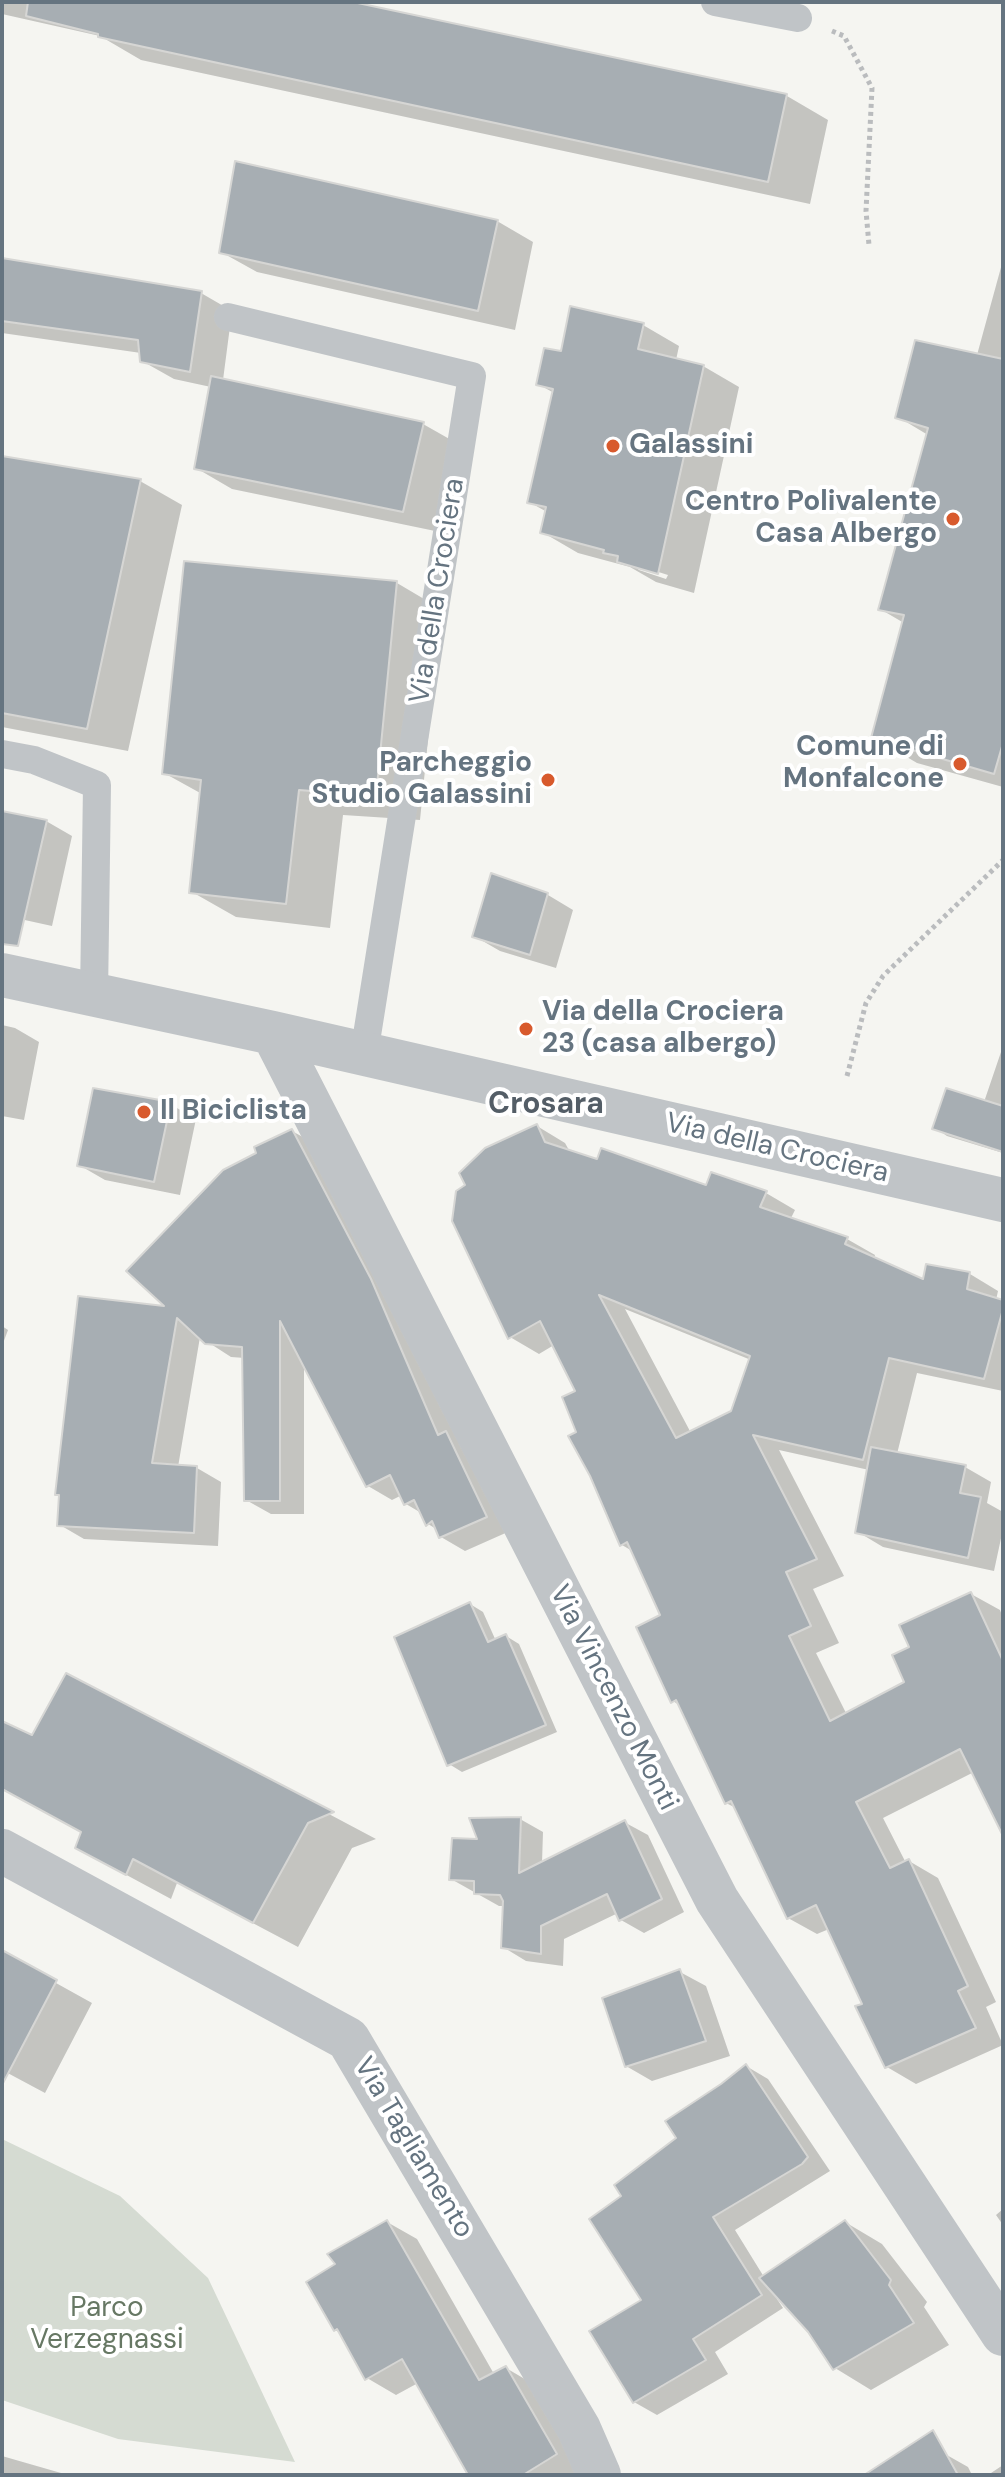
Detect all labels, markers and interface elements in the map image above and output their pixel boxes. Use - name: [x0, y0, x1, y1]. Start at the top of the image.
- place label: Galassini: [629, 429, 753, 463]
- marker: Galassini: [604, 437, 622, 455]
- street label: Via della Crociera: [404, 476, 472, 706]
- place label: Centro Polivalente Casa Albergo: [685, 486, 937, 552]
- marker: Centro Polivalente Casa Albergo: [944, 510, 962, 528]
- place label: Comune di Monfalcone: [783, 731, 944, 797]
- place label: Parcheggio Studio Galassini: [312, 747, 532, 813]
- marker: Comune di Monfalcone: [951, 755, 969, 773]
- marker: Parcheggio Studio Galassini: [539, 771, 557, 789]
- place label: Via della Crociera 23 (casa albergo): [542, 996, 784, 1062]
- marker: Via della Crociera 23 (casa albergo): [517, 1020, 535, 1038]
- district label: Crosara: [488, 1087, 604, 1123]
- place label: Il Biciclista: [160, 1095, 307, 1129]
- marker: Il Biciclista: [135, 1103, 153, 1121]
- street label: Via della Crociera: [662, 1107, 892, 1191]
- street label: Via Vincenzo Monti: [542, 1580, 684, 1816]
- street label: Via Tagliamento: [346, 2052, 480, 2244]
- park label: Parco Verzegnassi: [30, 2292, 184, 2358]

